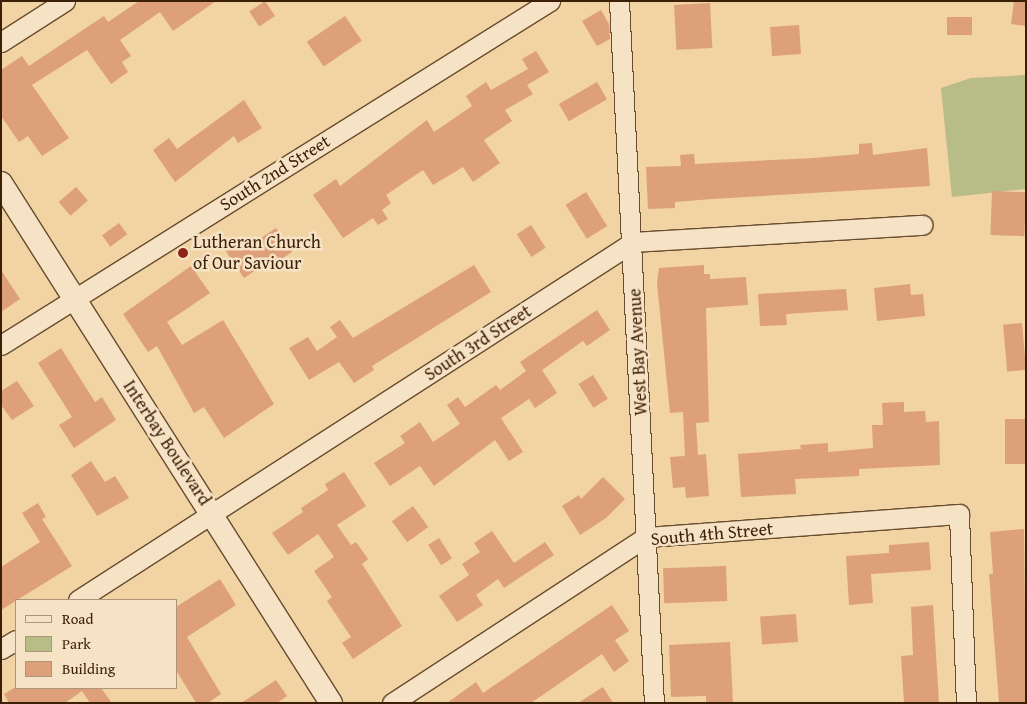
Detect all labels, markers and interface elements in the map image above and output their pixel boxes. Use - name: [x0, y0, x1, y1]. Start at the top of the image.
- street label: South 2nd Street: [216, 130, 334, 216]
- place label: Lutheran Church of Our Saviour: [193, 232, 321, 274]
- marker: Lutheran Church of Our Saviour: [177, 247, 189, 259]
- street label: West Bay Avenue: [624, 288, 652, 416]
- street label: South 3rd Street: [420, 300, 536, 386]
- street label: Interbay Boulevard: [118, 376, 216, 510]
- street label: South 4th Street: [650, 518, 774, 550]
- legend: [15, 599, 178, 689]
- text: Road: [62, 608, 93, 629]
- text: Park: [62, 633, 91, 654]
- text: Building: [62, 658, 115, 679]

